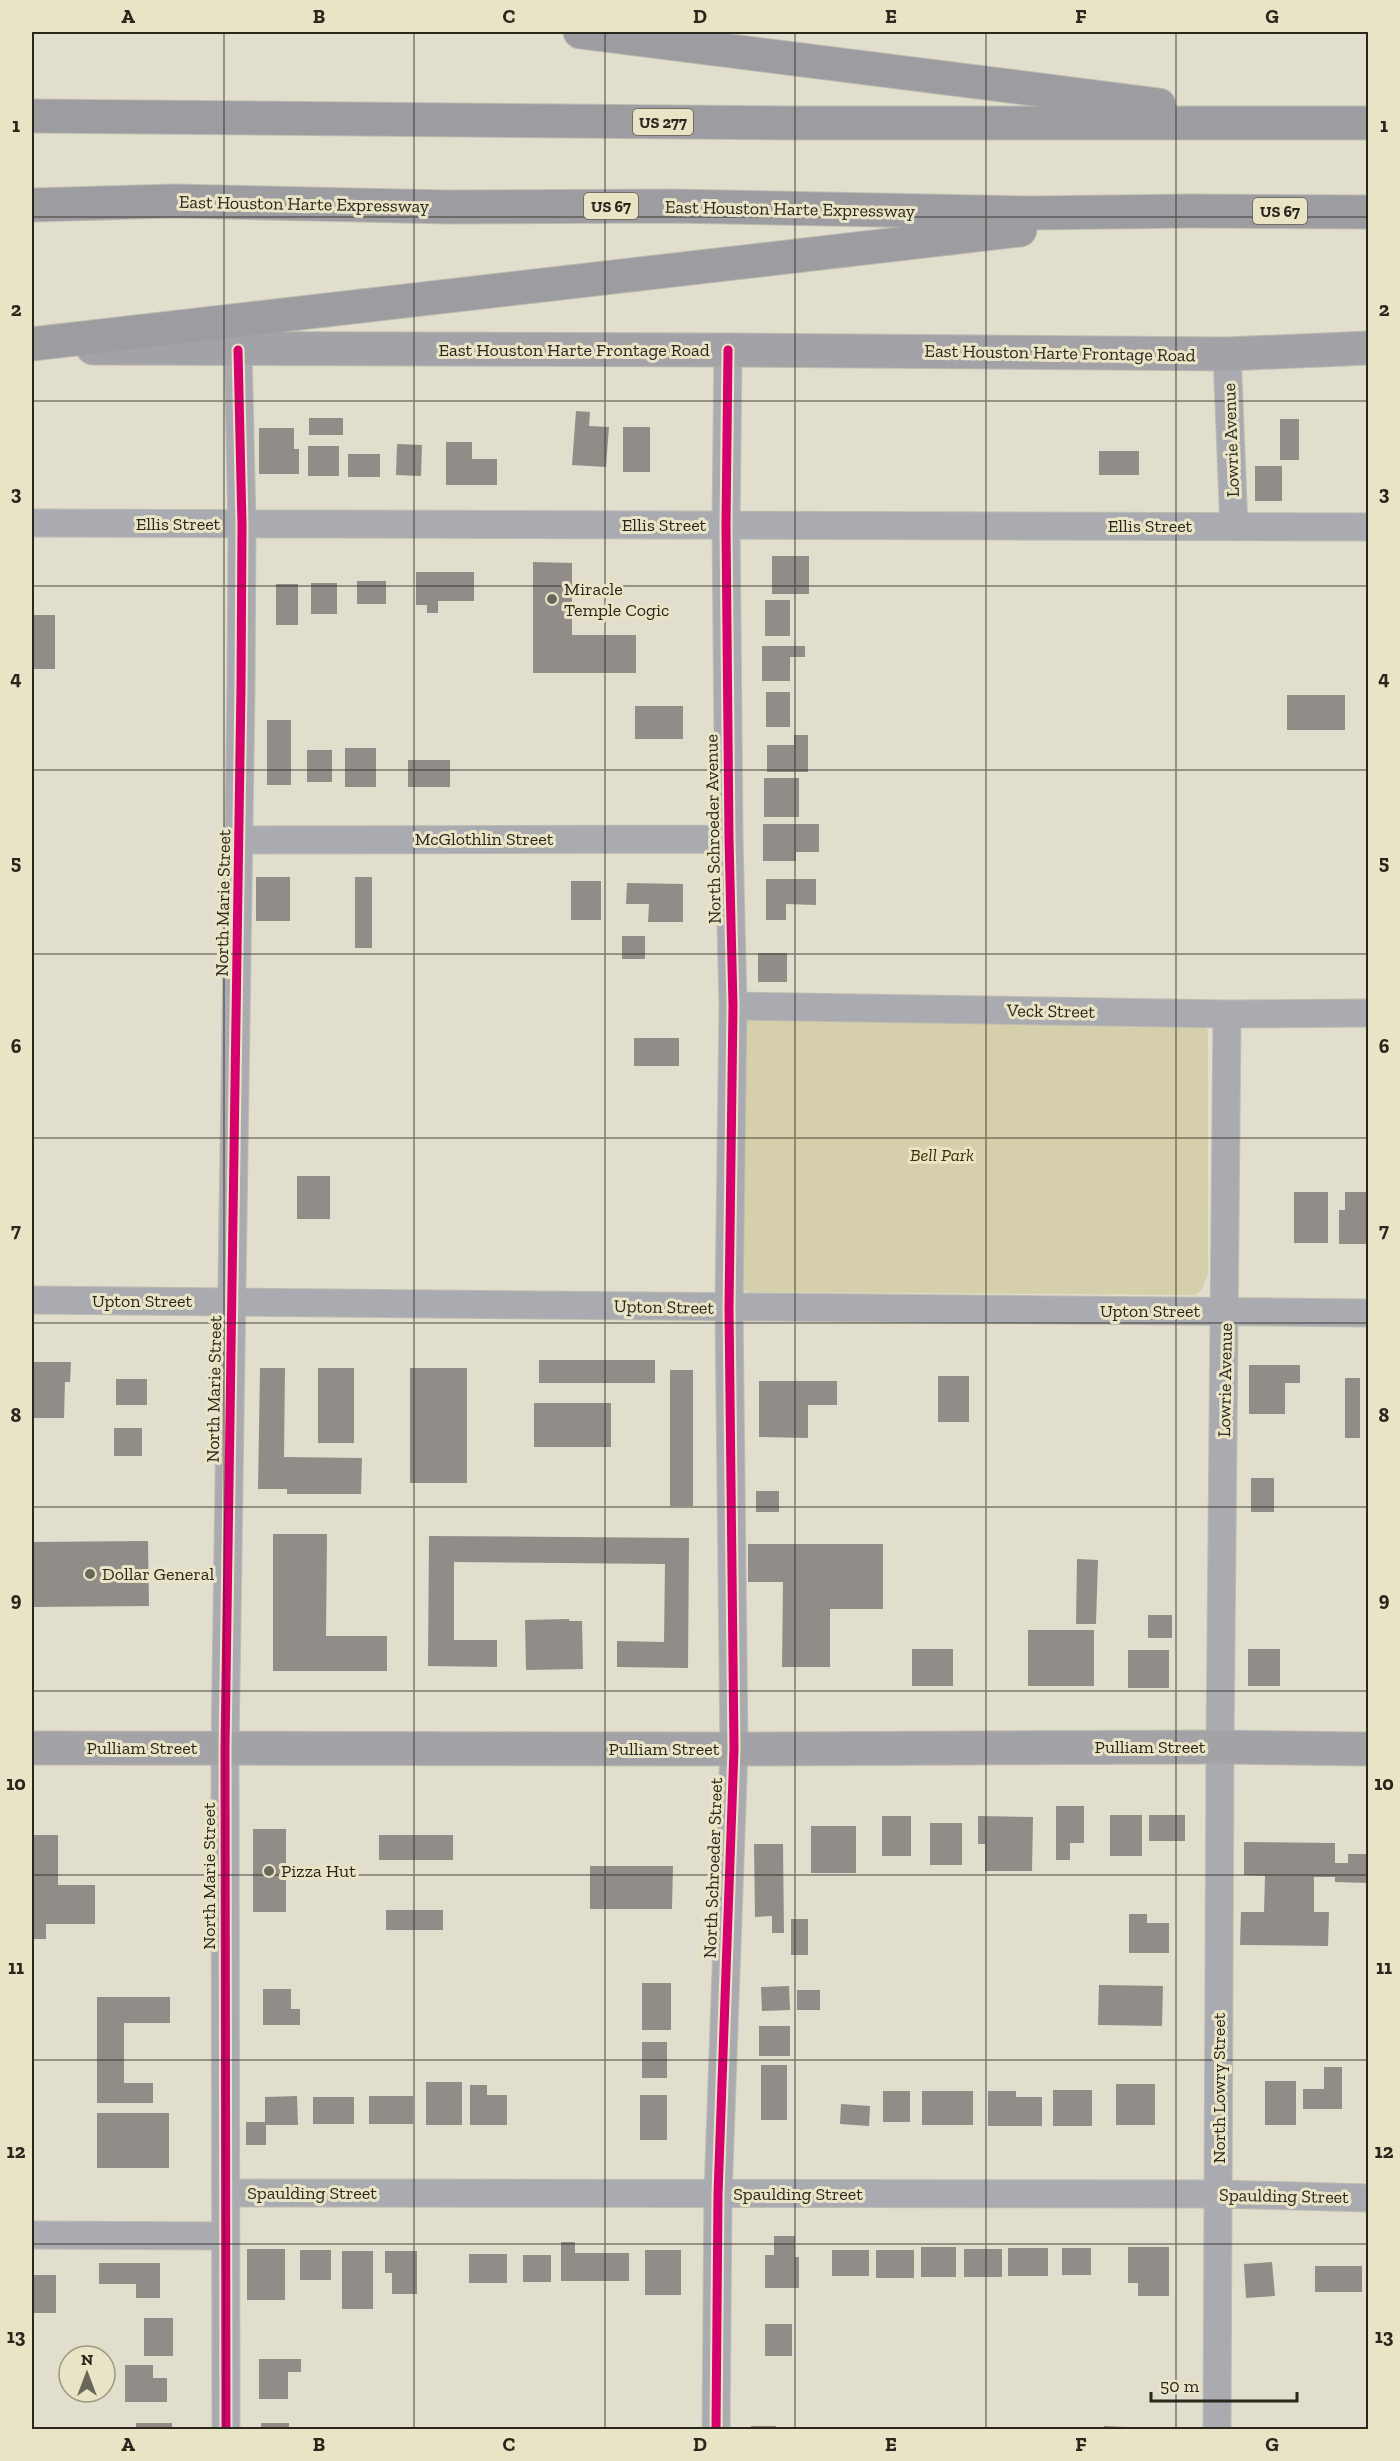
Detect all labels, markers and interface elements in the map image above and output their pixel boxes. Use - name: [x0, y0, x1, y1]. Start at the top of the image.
- text: A: [121, 4, 135, 28]
- text: B: [313, 4, 325, 28]
- text: C: [503, 4, 516, 28]
- text: D: [693, 4, 707, 28]
- text: E: [885, 4, 897, 28]
- text: F: [1075, 4, 1087, 28]
- text: G: [1265, 4, 1279, 28]
- road number: US 277: [633, 109, 693, 135]
- text: 1: [12, 113, 20, 137]
- text: 1: [1380, 113, 1388, 137]
- street label: East Houston Harte Expressway: [179, 191, 430, 217]
- road number: US 67: [584, 193, 638, 219]
- street label: East Houston Harte Expressway: [665, 196, 916, 222]
- road number: US 67: [1253, 198, 1307, 224]
- text: 2: [11, 297, 22, 321]
- text: 2: [1379, 297, 1390, 321]
- street label: East Houston Harte Frontage Road: [438, 339, 710, 361]
- street label: East Houston Harte Frontage Road: [924, 340, 1196, 366]
- street label: Lowrie Avenue: [1218, 383, 1244, 497]
- text: 3: [11, 481, 22, 505]
- text: 3: [1379, 481, 1390, 505]
- street label: Ellis Street: [136, 513, 221, 535]
- street label: Ellis Street: [622, 514, 707, 536]
- street label: Ellis Street: [1108, 515, 1193, 537]
- place label: Miracle Temple Cogic: [564, 578, 669, 621]
- marker: Miracle Temple Cogic: [545, 592, 559, 606]
- text: 4: [10, 666, 22, 690]
- text: 4: [1378, 666, 1390, 690]
- street label: North Schroeder Avenue: [700, 734, 726, 924]
- street label: McGlothlin Street: [415, 828, 554, 850]
- street label: North Marie Street: [211, 829, 235, 977]
- text: 5: [11, 850, 21, 874]
- text: 5: [1379, 850, 1389, 874]
- street label: Veck Street: [1006, 999, 1096, 1023]
- text: 6: [11, 1034, 22, 1058]
- text: 6: [1379, 1034, 1390, 1058]
- park label: Bell Park: [910, 1144, 974, 1166]
- text: 7: [11, 1218, 21, 1242]
- text: 7: [1379, 1218, 1389, 1242]
- street label: Upton Street: [92, 1290, 192, 1312]
- street label: Upton Street: [614, 1295, 715, 1319]
- street label: Upton Street: [1100, 1300, 1200, 1322]
- street label: North Marie Street: [202, 1315, 226, 1463]
- street label: Lowrie Avenue: [1213, 1323, 1237, 1437]
- text: 8: [11, 1403, 22, 1427]
- text: 8: [1379, 1403, 1390, 1427]
- place label: Dollar General: [102, 1563, 214, 1585]
- marker: Dollar General: [83, 1567, 97, 1581]
- text: 9: [11, 1587, 22, 1611]
- text: 9: [1379, 1587, 1390, 1611]
- street label: Pulliam Street: [1095, 1736, 1206, 1758]
- street label: Pulliam Street: [87, 1737, 198, 1759]
- street label: Pulliam Street: [609, 1738, 720, 1760]
- text: 10: [6, 1771, 26, 1795]
- text: 10: [1374, 1771, 1394, 1795]
- street label: North Schroeder Street: [699, 1777, 727, 1959]
- street label: North Marie Street: [198, 1802, 220, 1950]
- place label: Pizza Hut: [281, 1860, 356, 1882]
- marker: Pizza Hut: [262, 1864, 276, 1878]
- text: 11: [8, 1955, 24, 1979]
- text: 11: [1376, 1955, 1392, 1979]
- street label: North Lowry Street: [1208, 2012, 1230, 2163]
- text: 12: [7, 2139, 26, 2163]
- text: 12: [1375, 2139, 1394, 2163]
- street label: Spaulding Street: [247, 2182, 377, 2204]
- street label: Spaulding Street: [733, 2183, 863, 2205]
- street label: Spaulding Street: [1219, 2184, 1349, 2208]
- text: 13: [7, 2324, 26, 2348]
- text: 13: [1375, 2324, 1394, 2348]
- north arrow: [57, 2344, 117, 2404]
- text: N: [81, 2350, 93, 2369]
- scale bar: [1151, 2365, 1296, 2403]
- text: 50 m: [1160, 2375, 1200, 2397]
- text: A: [121, 2432, 135, 2456]
- text: B: [313, 2432, 325, 2456]
- text: C: [503, 2432, 516, 2456]
- text: D: [693, 2432, 707, 2456]
- text: E: [885, 2432, 897, 2456]
- text: F: [1075, 2432, 1087, 2456]
- text: G: [1265, 2432, 1279, 2456]

